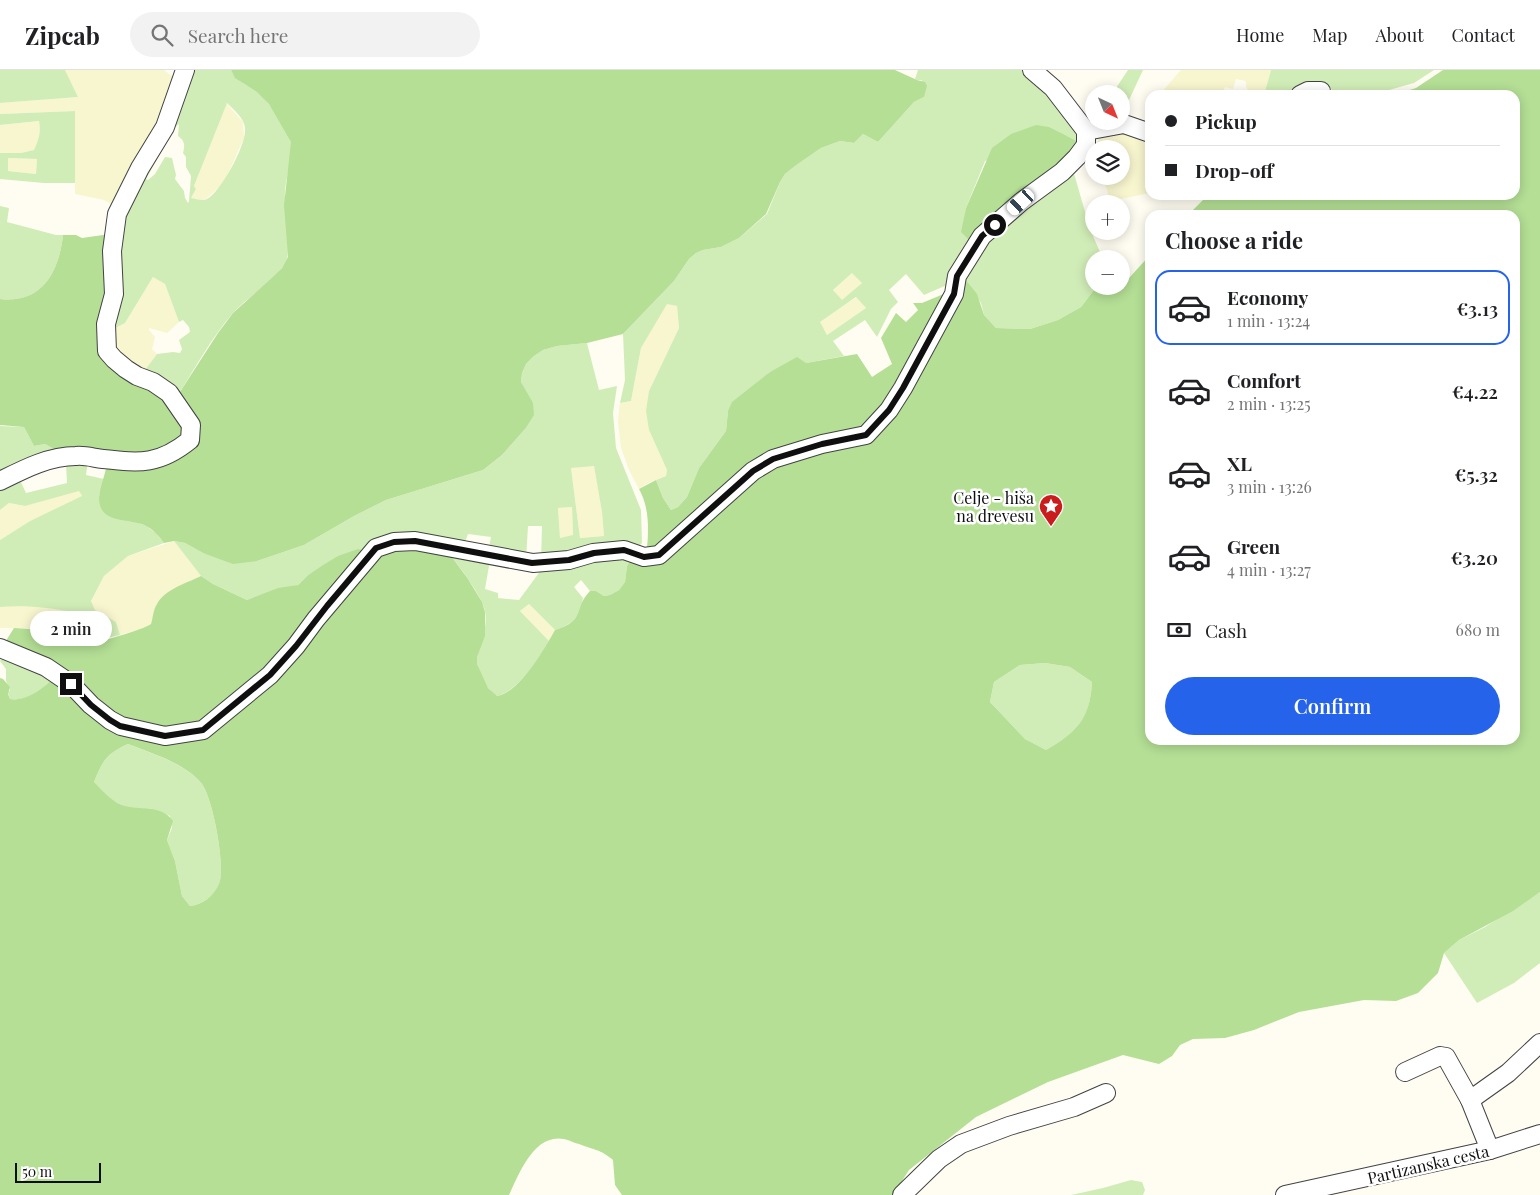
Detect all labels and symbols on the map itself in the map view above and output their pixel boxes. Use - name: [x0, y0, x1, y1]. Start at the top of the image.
- north arrow: [1085, 85, 1130, 130]
- car: [1004, 186, 1037, 218]
- route start: [984, 214, 1006, 236]
- place label: Celje - hiša na drevesu: [953, 487, 1034, 526]
- place icon: Celje - hiša na drevesu: [1038, 493, 1064, 527]
- callout: 2 min: [30, 612, 112, 646]
- route end: [60, 673, 82, 695]
- street label: Partizanska cesta: [1365, 1140, 1491, 1188]
- scale bar: [15, 1160, 101, 1183]

